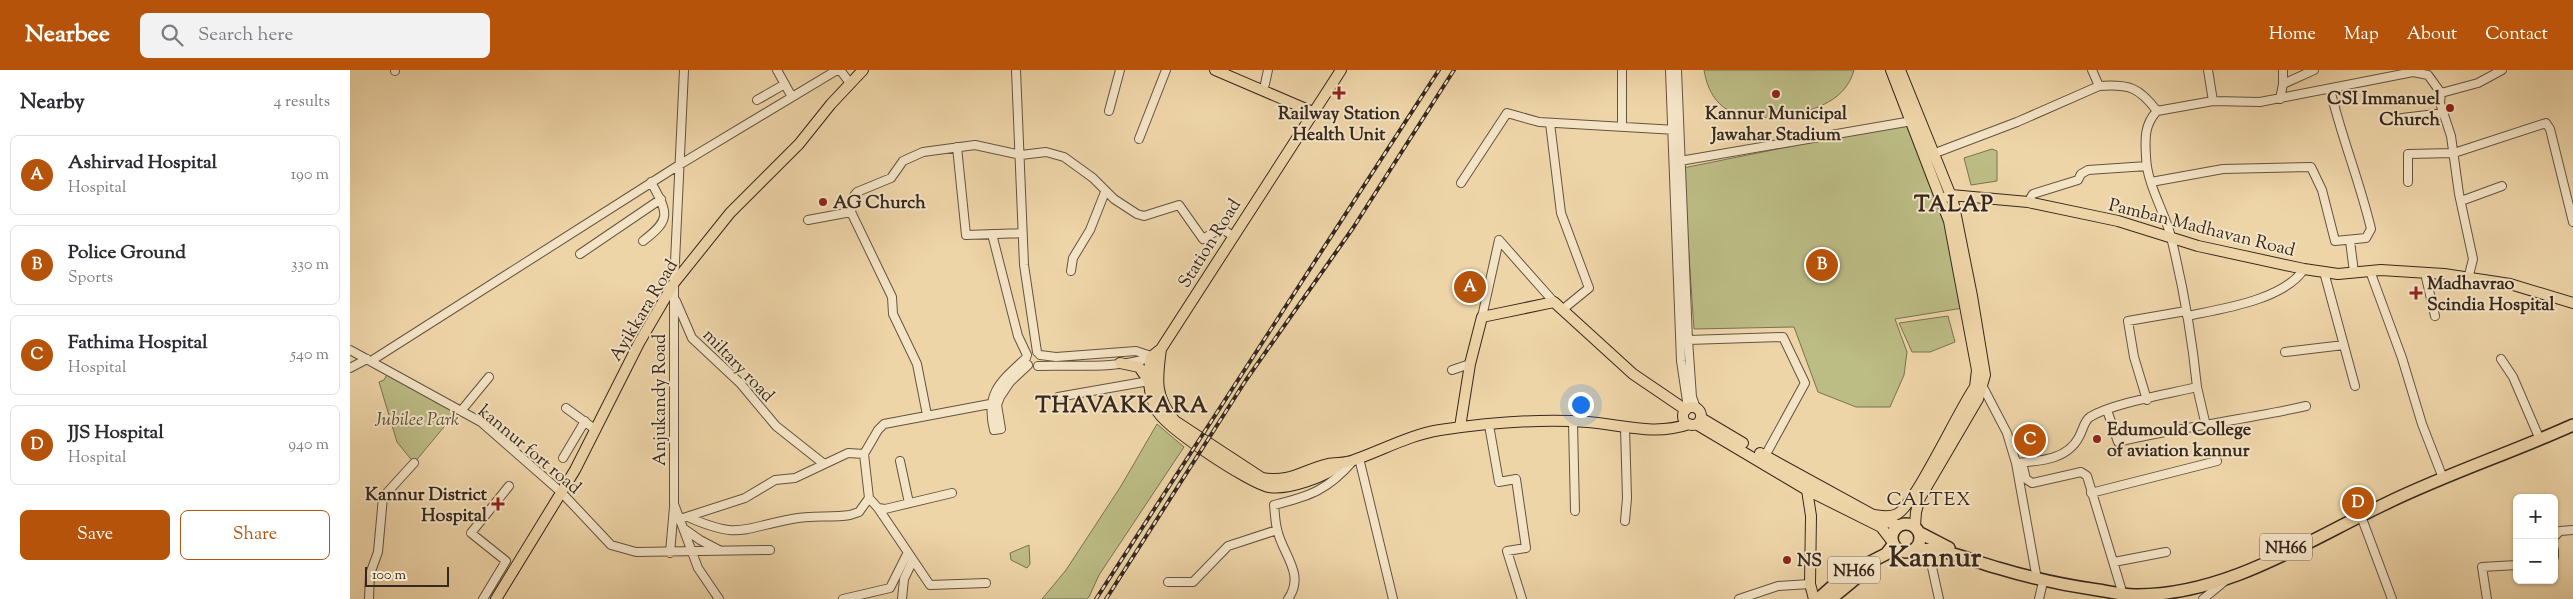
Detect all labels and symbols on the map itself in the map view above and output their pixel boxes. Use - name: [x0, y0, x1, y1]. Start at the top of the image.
- marker: Railway Station Health Unit: [1332, 86, 1346, 100]
- place label: CSI Immanuel Church: [2327, 87, 2441, 134]
- marker: Kannur Municipal Jawahar Stadium: [1770, 88, 1782, 100]
- place label: Railway Station Health Unit: [1278, 102, 1400, 149]
- place label: Kannur Municipal Jawahar Stadium: [1705, 102, 1848, 149]
- marker: CSI Immanuel Church: [2444, 102, 2456, 114]
- district label: TALAP: [1914, 190, 1994, 222]
- place label: AG Church: [833, 191, 926, 217]
- street label: Pamban Madhavan Road: [2105, 193, 2298, 265]
- street label: Station Road: [1173, 194, 1248, 294]
- marker: AG Church: [817, 196, 829, 208]
- pin: B: [1806, 246, 1838, 284]
- street label: Ayikkara Road: [604, 255, 685, 367]
- pin: A: [1454, 268, 1486, 306]
- place label: Madhavrao Scindia Hospital: [2427, 272, 2555, 319]
- marker: Madhavrao Scindia Hospital: [2409, 286, 2423, 300]
- street label: miltary road: [696, 324, 779, 409]
- street label: Anjukandy Road: [648, 334, 674, 466]
- district label: THAVAKKARA: [1035, 391, 1209, 423]
- your location: [1568, 392, 1594, 418]
- street label: kannur fort road: [472, 400, 586, 501]
- park label: Jubilee Park: [374, 408, 459, 434]
- place label: Edumould College of aviation kannur: [2107, 418, 2252, 465]
- pin: C: [2014, 421, 2046, 459]
- marker: Edumould College of aviation kannur: [2091, 433, 2103, 445]
- place label: Kannur District Hospital: [365, 483, 488, 530]
- pin: D: [2342, 484, 2374, 522]
- district label: CALTEX: [1887, 487, 1971, 514]
- marker: Kannur District Hospital: [491, 497, 505, 511]
- road number: NH66: [2260, 534, 2312, 561]
- district label: Kannur: [1889, 539, 1982, 579]
- place label: NS: [1797, 549, 1822, 575]
- marker: NS: [1781, 554, 1793, 566]
- road number: NH66: [1828, 556, 1880, 584]
- scale bar: [365, 564, 449, 587]

